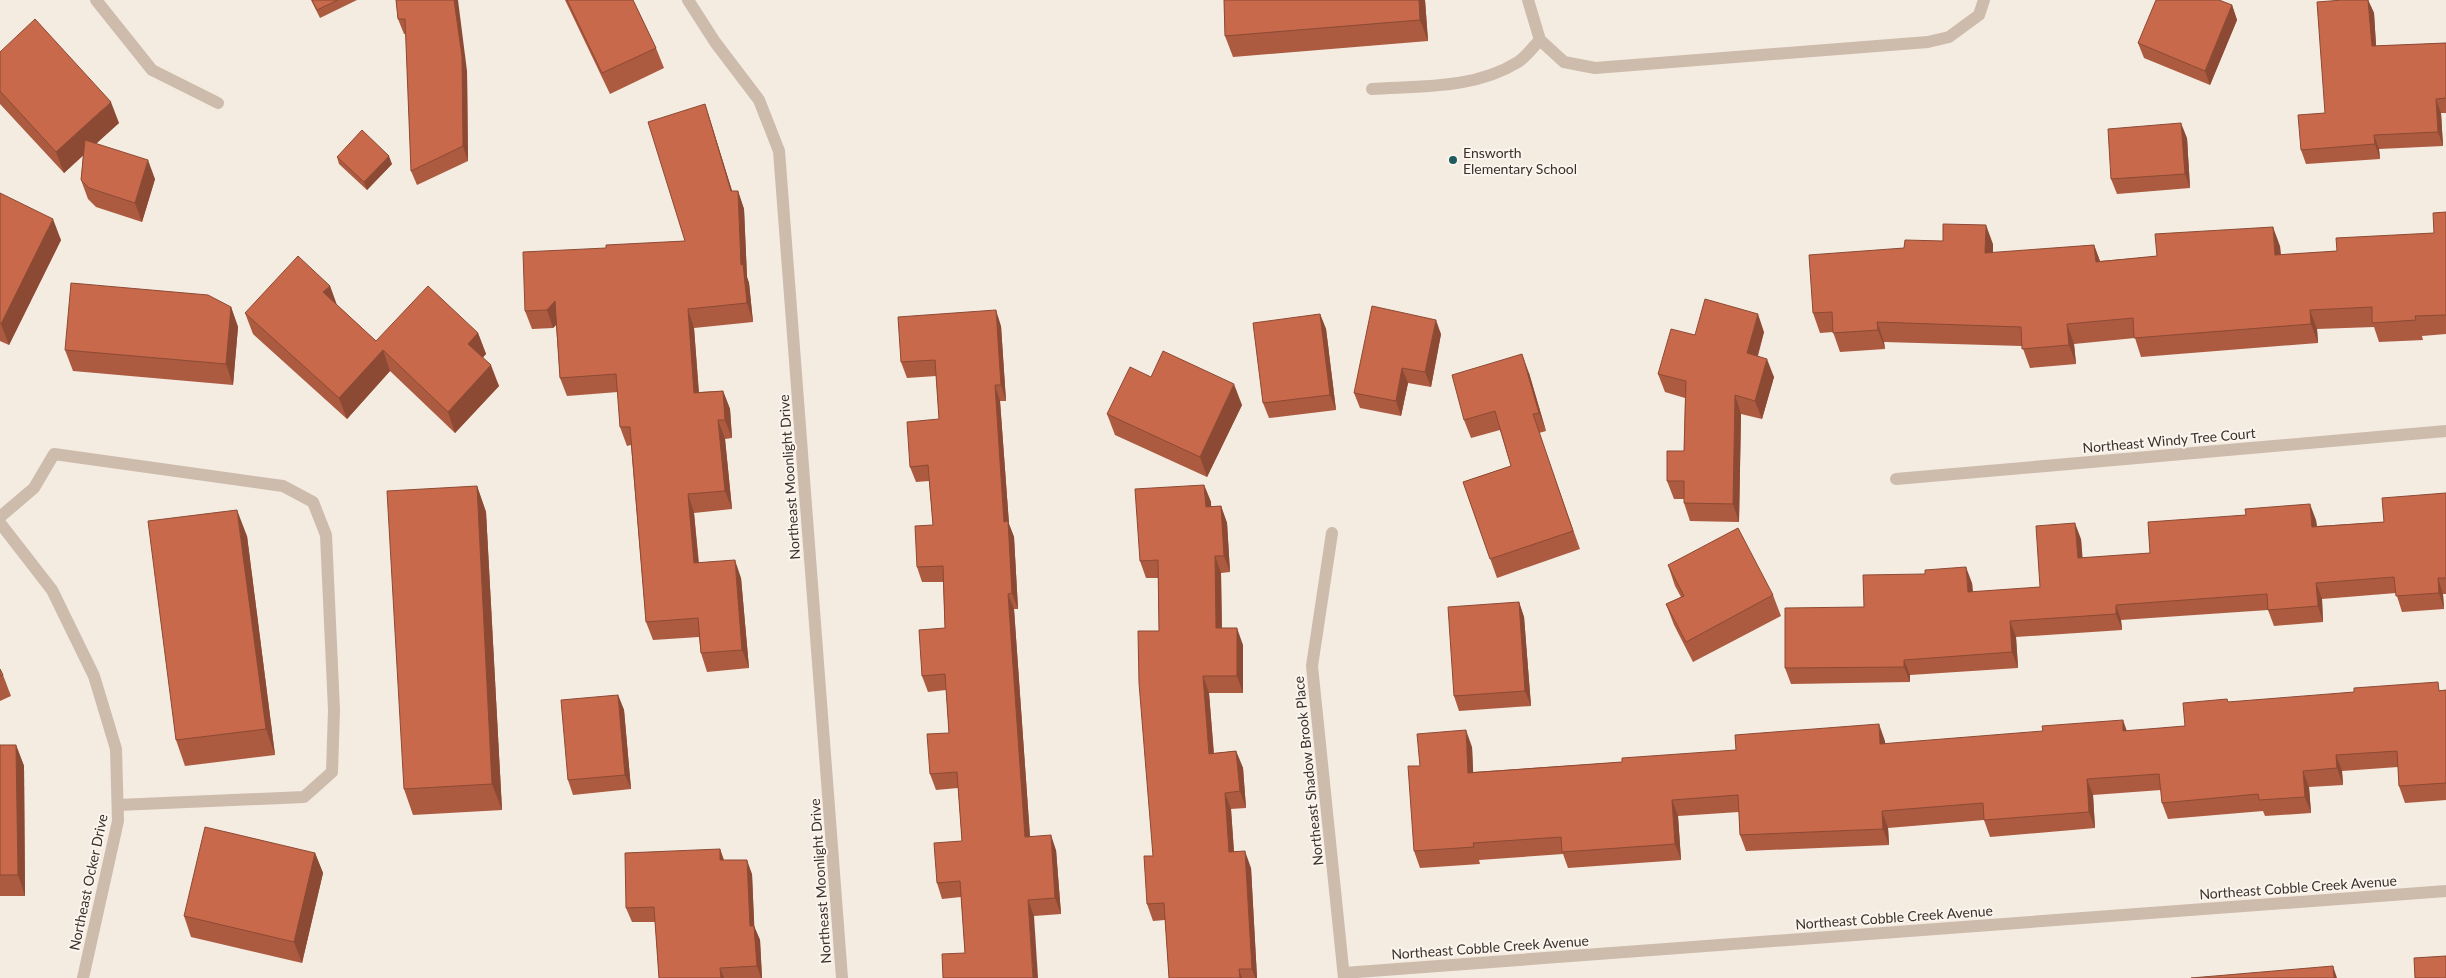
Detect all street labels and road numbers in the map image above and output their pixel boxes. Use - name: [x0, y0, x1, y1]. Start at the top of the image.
- street label: Northeast Moonlight Drive: [775, 394, 803, 560]
- street label: Northeast Windy Tree Court: [2082, 424, 2256, 456]
- street label: Northeast Shadow Brook Place: [1290, 675, 1326, 867]
- street label: Northeast Moonlight Drive: [806, 798, 834, 964]
- street label: Northeast Ocker Drive: [65, 812, 111, 952]
- street label: Northeast Cobble Creek Avenue: [2199, 872, 2397, 902]
- street label: Northeast Cobble Creek Avenue: [1795, 902, 1993, 932]
- street label: Northeast Cobble Creek Avenue: [1391, 932, 1589, 962]

